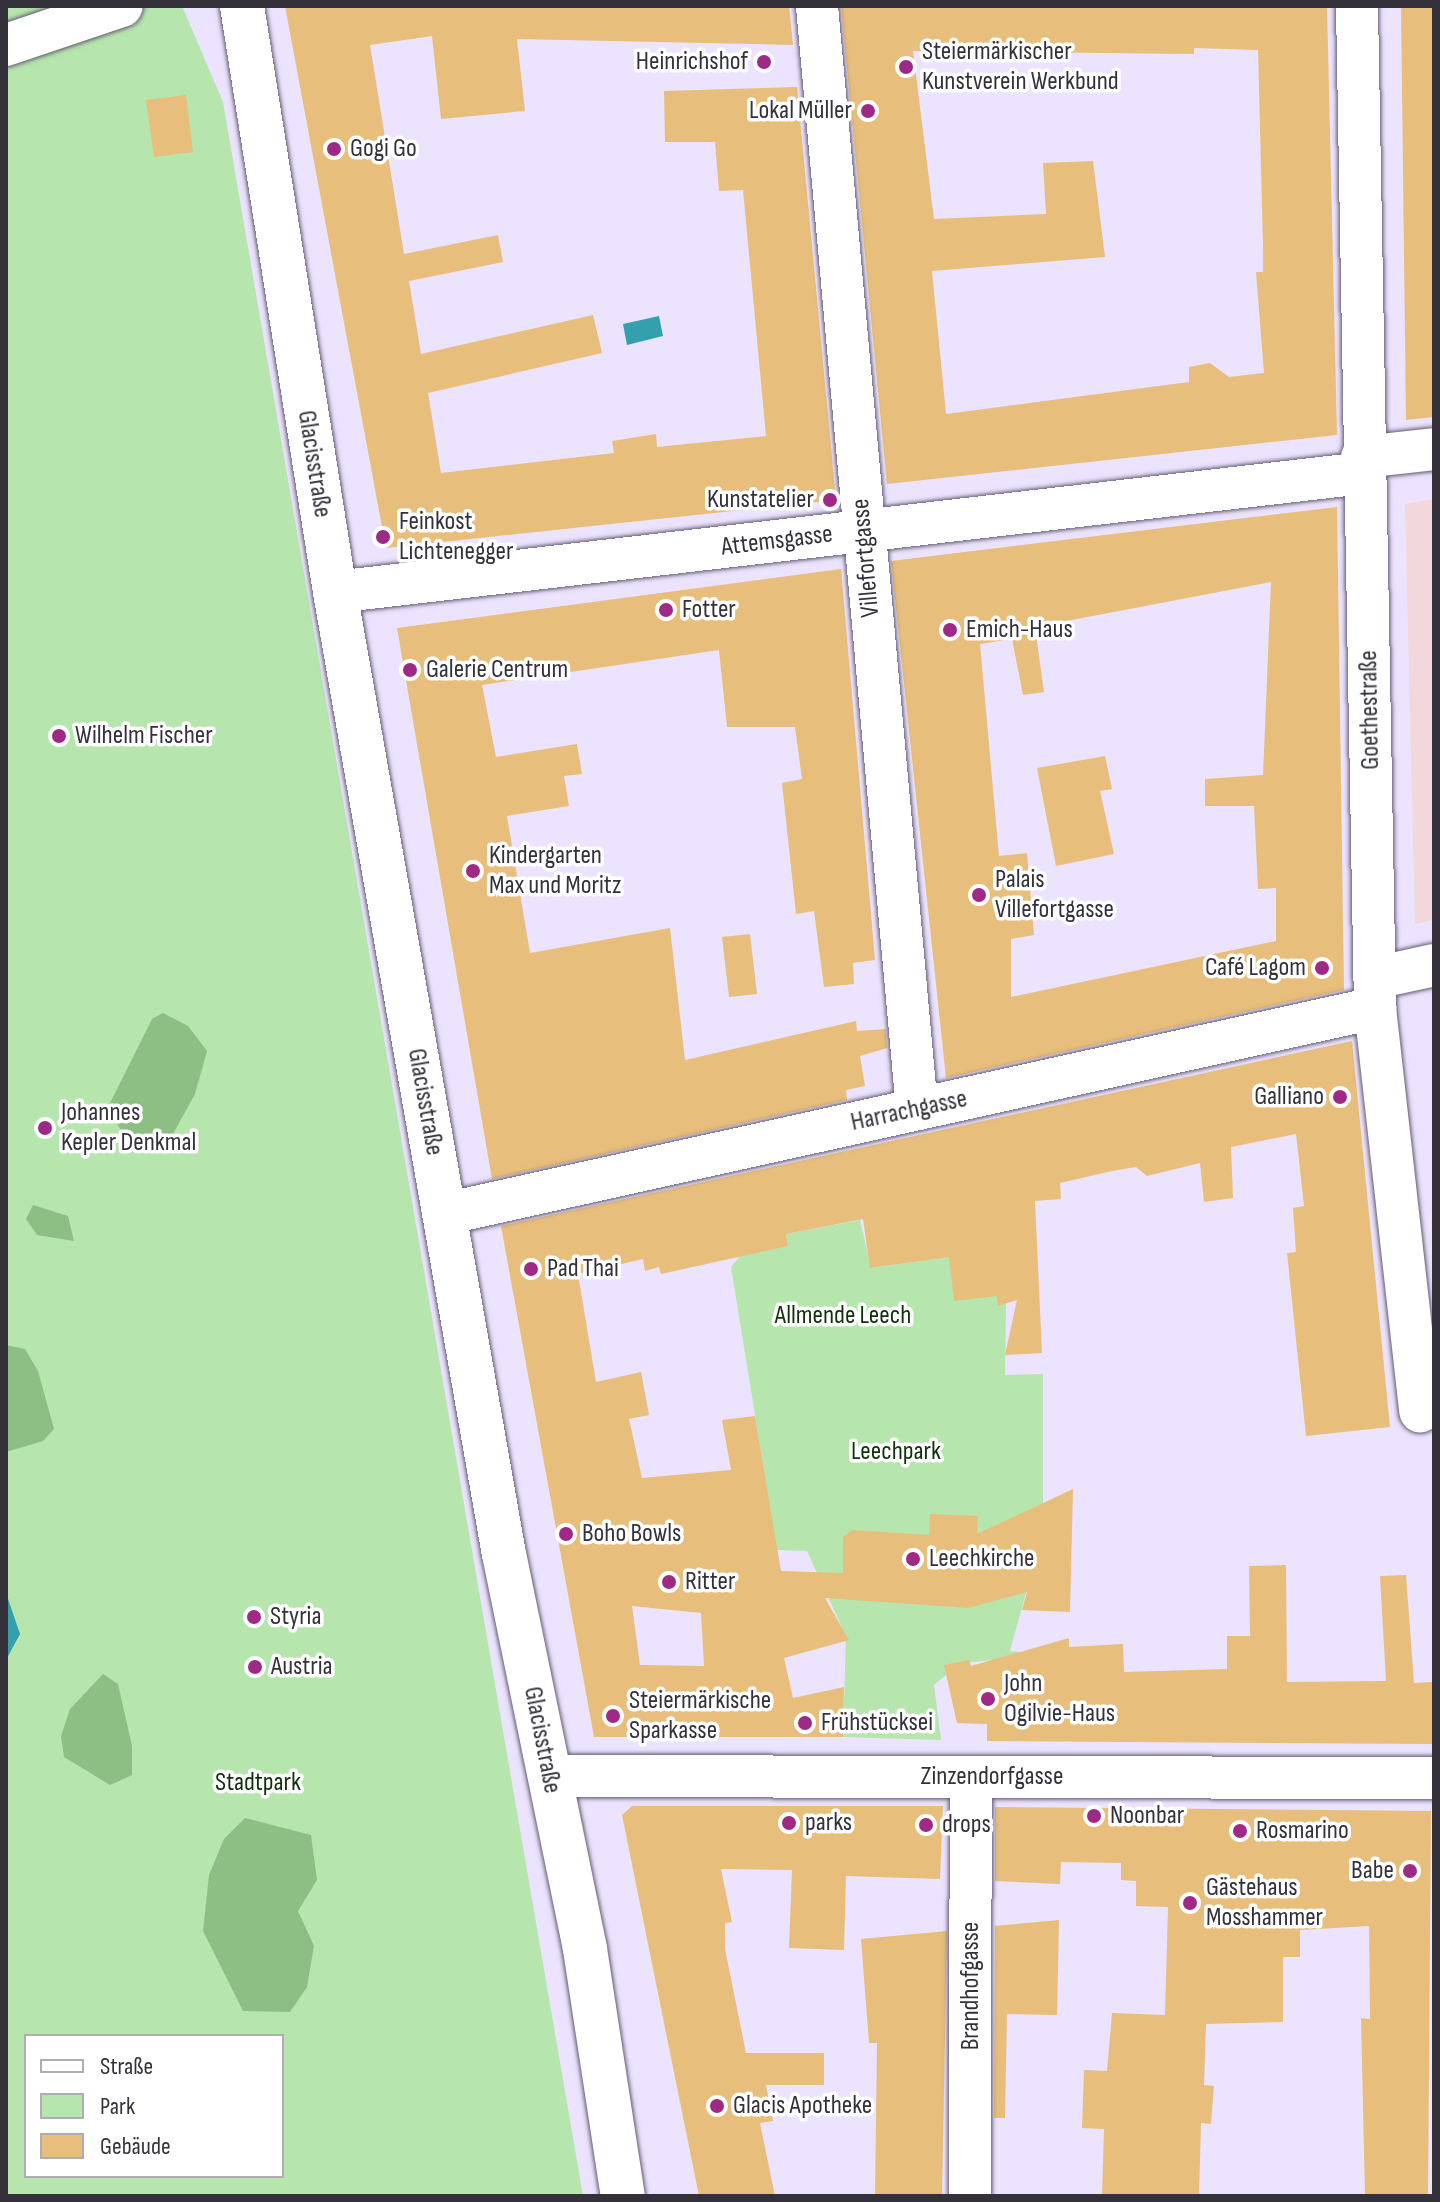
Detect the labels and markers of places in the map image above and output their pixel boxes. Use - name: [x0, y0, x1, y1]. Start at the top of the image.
- place label: Steiermärkischer Kunstverein Werkbund: [922, 36, 1119, 98]
- place label: Heinrichshof: [636, 46, 748, 78]
- marker: Heinrichshof: [755, 53, 773, 71]
- marker: Steiermärkischer Kunstverein Werkbund: [897, 58, 915, 76]
- place label: Lokal Müller: [749, 95, 852, 127]
- marker: Lokal Müller: [859, 102, 877, 120]
- place label: Gogi Go: [350, 133, 417, 165]
- marker: Gogi Go: [325, 140, 343, 158]
- place label: Kunstatelier: [707, 484, 814, 516]
- marker: Kunstatelier: [821, 491, 839, 509]
- place label: Feinkost Lichtenegger: [399, 506, 513, 568]
- marker: Feinkost Lichtenegger: [374, 528, 392, 546]
- place label: Fotter: [682, 594, 736, 626]
- marker: Fotter: [657, 601, 675, 619]
- place label: Emich-Haus: [966, 614, 1073, 646]
- marker: Emich-Haus: [941, 621, 959, 639]
- place label: Galerie Centrum: [426, 654, 568, 686]
- marker: Galerie Centrum: [401, 661, 419, 679]
- place label: Wilhelm Fischer: [75, 720, 213, 752]
- marker: Wilhelm Fischer: [50, 727, 68, 745]
- place label: Kindergarten Max und Moritz: [489, 840, 621, 902]
- marker: Kindergarten Max und Moritz: [464, 862, 482, 880]
- place label: Palais Villefortgasse: [995, 864, 1114, 926]
- marker: Palais Villefortgasse: [970, 886, 988, 904]
- place label: Café Lagom: [1205, 952, 1306, 984]
- marker: Café Lagom: [1313, 959, 1331, 977]
- place label: Galliano: [1254, 1081, 1324, 1113]
- marker: Galliano: [1331, 1088, 1349, 1106]
- place label: Johannes Kepler Denkmal: [61, 1097, 196, 1158]
- marker: Johannes Kepler Denkmal: [36, 1119, 54, 1137]
- place label: Pad Thai: [547, 1253, 619, 1285]
- marker: Pad Thai: [522, 1260, 540, 1278]
- place label: Boho Bowls: [582, 1518, 681, 1550]
- marker: Boho Bowls: [557, 1525, 575, 1543]
- place label: Leechkirche: [929, 1543, 1035, 1575]
- marker: Leechkirche: [904, 1550, 922, 1568]
- place label: Ritter: [685, 1566, 735, 1598]
- marker: Ritter: [660, 1573, 678, 1591]
- place label: Styria: [270, 1601, 321, 1633]
- marker: Styria: [245, 1608, 263, 1626]
- place label: Austria: [271, 1651, 333, 1683]
- marker: Austria: [246, 1658, 264, 1676]
- place label: John Ogilvie-Haus: [1004, 1668, 1115, 1730]
- place label: Steiermärkische Sparkasse: [629, 1685, 771, 1746]
- marker: John Ogilvie-Haus: [979, 1690, 997, 1708]
- marker: Steiermärkische Sparkasse: [604, 1707, 622, 1725]
- place label: Frühstücksei: [821, 1707, 933, 1739]
- marker: Frühstücksei: [796, 1714, 814, 1732]
- place label: Noonbar: [1110, 1800, 1184, 1832]
- place label: parks: [805, 1807, 852, 1839]
- marker: Noonbar: [1085, 1807, 1103, 1825]
- place label: drops: [942, 1809, 991, 1841]
- marker: parks: [780, 1814, 798, 1832]
- place label: Rosmarino: [1256, 1815, 1349, 1847]
- marker: drops: [917, 1816, 935, 1834]
- marker: Rosmarino: [1231, 1822, 1249, 1840]
- place label: Babe: [1351, 1855, 1394, 1887]
- marker: Babe: [1401, 1862, 1419, 1880]
- place label: Gästehaus Mosshammer: [1206, 1872, 1323, 1934]
- marker: Gästehaus Mosshammer: [1181, 1894, 1199, 1912]
- place label: Glacis Apotheke: [733, 2090, 872, 2122]
- marker: Glacis Apotheke: [708, 2097, 726, 2115]

